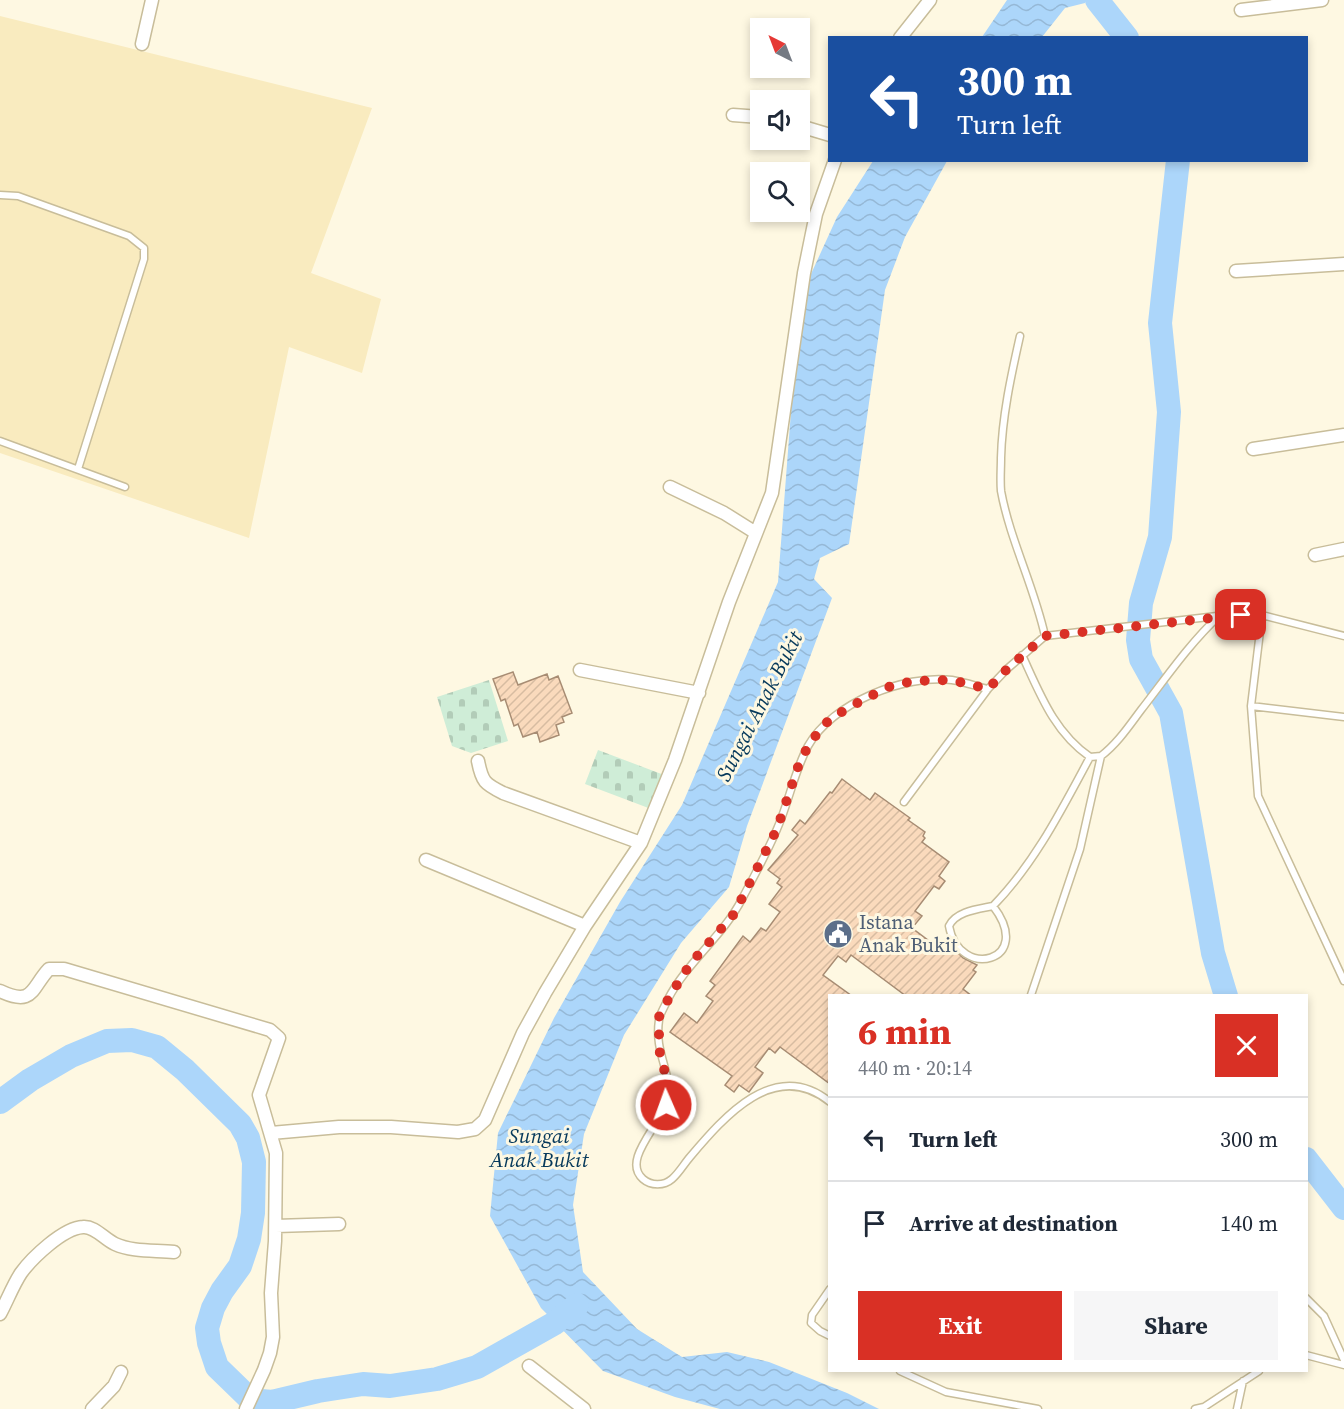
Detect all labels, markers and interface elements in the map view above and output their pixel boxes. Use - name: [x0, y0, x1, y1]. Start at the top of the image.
- north arrow: [750, 18, 810, 78]
- map controls: [750, 18, 810, 222]
- text: 300 m: [957, 51, 1072, 109]
- icon: left: [858, 60, 936, 138]
- button: sound: [750, 90, 810, 150]
- text: Turn left: [957, 106, 1061, 143]
- button: search: [750, 162, 810, 222]
- pin: [1215, 589, 1266, 640]
- icon: arrive: [1224, 598, 1257, 631]
- water label: Sungai Anak Bukit: [709, 625, 810, 786]
- place label: Istana Anak Bukit: [859, 908, 958, 959]
- public building icon: Istana Anak Bukit: [822, 918, 854, 950]
- text: 6 min: [858, 1007, 951, 1056]
- button: close: [1215, 1014, 1278, 1077]
- text: 440 m · 20:14: [858, 1054, 972, 1082]
- position arrow: [634, 1073, 698, 1137]
- water label: Sungai Anak Bukit: [489, 1121, 589, 1174]
- icon: left: [858, 1123, 891, 1156]
- text: Turn left: [909, 1124, 997, 1154]
- text: 300 m: [1220, 1124, 1278, 1154]
- icon: arrive: [858, 1207, 891, 1240]
- text: Arrive at destination: [909, 1208, 1118, 1238]
- text: 140 m: [1220, 1208, 1278, 1238]
- button: Exit: [858, 1291, 1062, 1360]
- button: Share: [1074, 1291, 1278, 1360]

